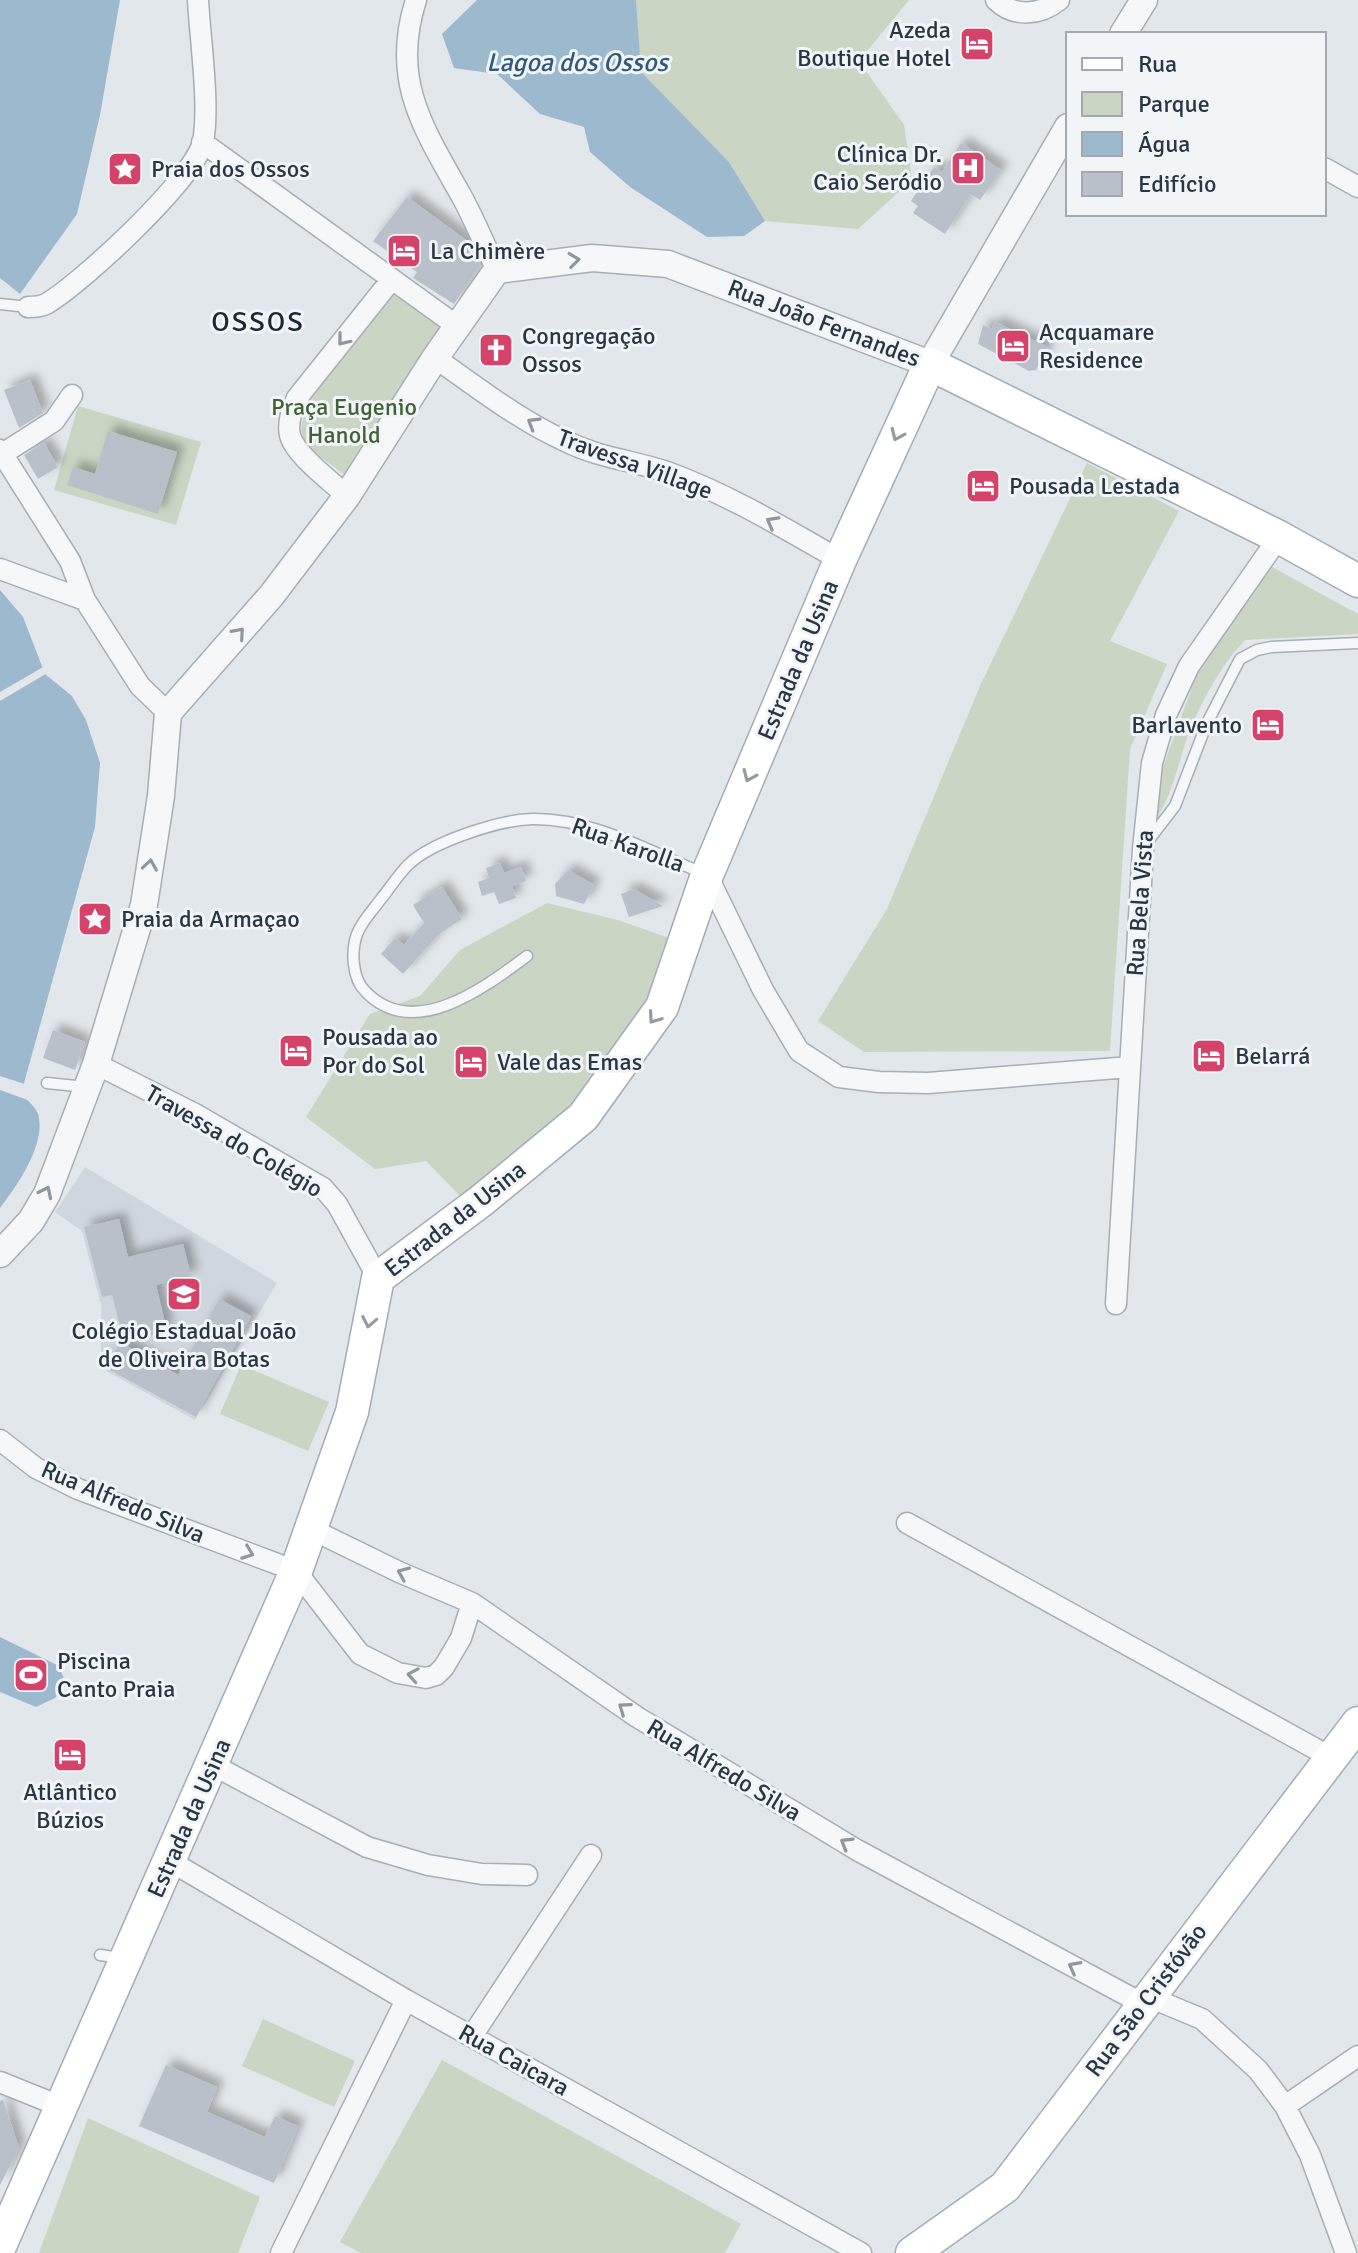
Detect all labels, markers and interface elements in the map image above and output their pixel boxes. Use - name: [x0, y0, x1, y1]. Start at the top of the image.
- place label: Azeda Boutique Hotel: [797, 15, 951, 73]
- hotel icon: Azeda Boutique Hotel: [958, 25, 996, 63]
- legend: [1066, 32, 1326, 216]
- water label: Lagoa dos Ossos: [486, 47, 670, 79]
- text: Rua: [1138, 49, 1177, 79]
- text: Parque: [1138, 89, 1210, 119]
- text: Água: [1138, 129, 1190, 159]
- place label: Clínica Dr. Caio Seródio: [813, 139, 942, 197]
- hospital icon: Clínica Dr. Caio Seródio: [949, 149, 987, 187]
- place icon: Praia dos Ossos: [106, 150, 144, 188]
- place label: Praia dos Ossos: [151, 154, 310, 184]
- text: Edifício: [1138, 169, 1216, 199]
- hotel icon: La Chimère: [385, 232, 423, 270]
- place label: La Chimère: [430, 236, 545, 266]
- one-way arrow: [568, 252, 581, 269]
- street label: Rua João Fernandes: [723, 272, 925, 374]
- district label: OSSOS: [211, 305, 305, 339]
- place label: Acquamare Residence: [1039, 317, 1154, 375]
- place label: Congregação Ossos: [522, 321, 656, 379]
- hotel icon: Acquamare Residence: [994, 327, 1032, 365]
- one-way arrow: [338, 331, 353, 345]
- church icon: Congregação Ossos: [477, 331, 515, 369]
- park label: Praça Eugenio Hanold: [271, 392, 417, 450]
- one-way arrow: [527, 417, 542, 433]
- street label: Travessa Village: [553, 422, 717, 506]
- one-way arrow: [891, 427, 907, 441]
- hotel icon: Pousada Lestada: [964, 467, 1002, 505]
- place label: Pousada Lestada: [1009, 471, 1180, 501]
- one-way arrow: [767, 516, 781, 532]
- street label: Estrada da Usina: [751, 575, 845, 745]
- one-way arrow: [229, 627, 244, 642]
- hotel icon: Barlavento: [1249, 706, 1287, 744]
- place label: Barlavento: [1131, 710, 1242, 740]
- one-way arrow: [742, 768, 758, 782]
- street label: Rua Karolla: [568, 811, 688, 879]
- street label: Rua Bela Vista: [1120, 829, 1160, 977]
- one-way arrow: [141, 858, 158, 872]
- place icon: Praia da Armaçao: [76, 900, 114, 938]
- place label: Praia da Armaçao: [121, 904, 300, 934]
- one-way arrow: [649, 1009, 664, 1023]
- place label: Pousada ao Por do Sol: [322, 1022, 438, 1080]
- hotel icon: Pousada ao Por do Sol: [277, 1032, 315, 1070]
- hotel icon: Belarrá: [1190, 1037, 1228, 1075]
- place label: Belarrá: [1235, 1041, 1310, 1071]
- hotel icon: Vale das Emas: [452, 1043, 490, 1081]
- place label: Vale das Emas: [497, 1047, 642, 1077]
- street label: Travessa do Colégio: [140, 1078, 328, 1204]
- street label: Estrada da Usina: [378, 1154, 532, 1284]
- one-way arrow: [36, 1185, 52, 1200]
- school or university icon: Colégio Estadual João de Oliveira Botas: [165, 1275, 203, 1313]
- one-way arrow: [362, 1315, 379, 1329]
- place label: Colégio Estadual João de Oliveira Botas: [71, 1316, 297, 1374]
- street label: Rua Alfredo Silva: [37, 1454, 209, 1550]
- one-way arrow: [240, 1543, 254, 1560]
- one-way arrow: [397, 1567, 411, 1583]
- place label: Piscina Canto Praia: [57, 1646, 175, 1704]
- sports icon: Piscina Canto Praia: [12, 1656, 50, 1694]
- one-way arrow: [406, 1668, 419, 1685]
- one-way arrow: [618, 1703, 632, 1718]
- street label: Rua Alfredo Silva: [641, 1712, 807, 1828]
- street label: Estrada da Usina: [140, 1734, 238, 1902]
- hotel icon: Atlântico Búzios: [51, 1736, 89, 1774]
- place label: Atlântico Búzios: [23, 1777, 117, 1835]
- one-way arrow: [840, 1837, 855, 1853]
- street label: Rua São Cristóvão: [1079, 1917, 1213, 2083]
- one-way arrow: [1068, 1962, 1083, 1977]
- street label: Rua Caicara: [453, 2017, 575, 2103]

